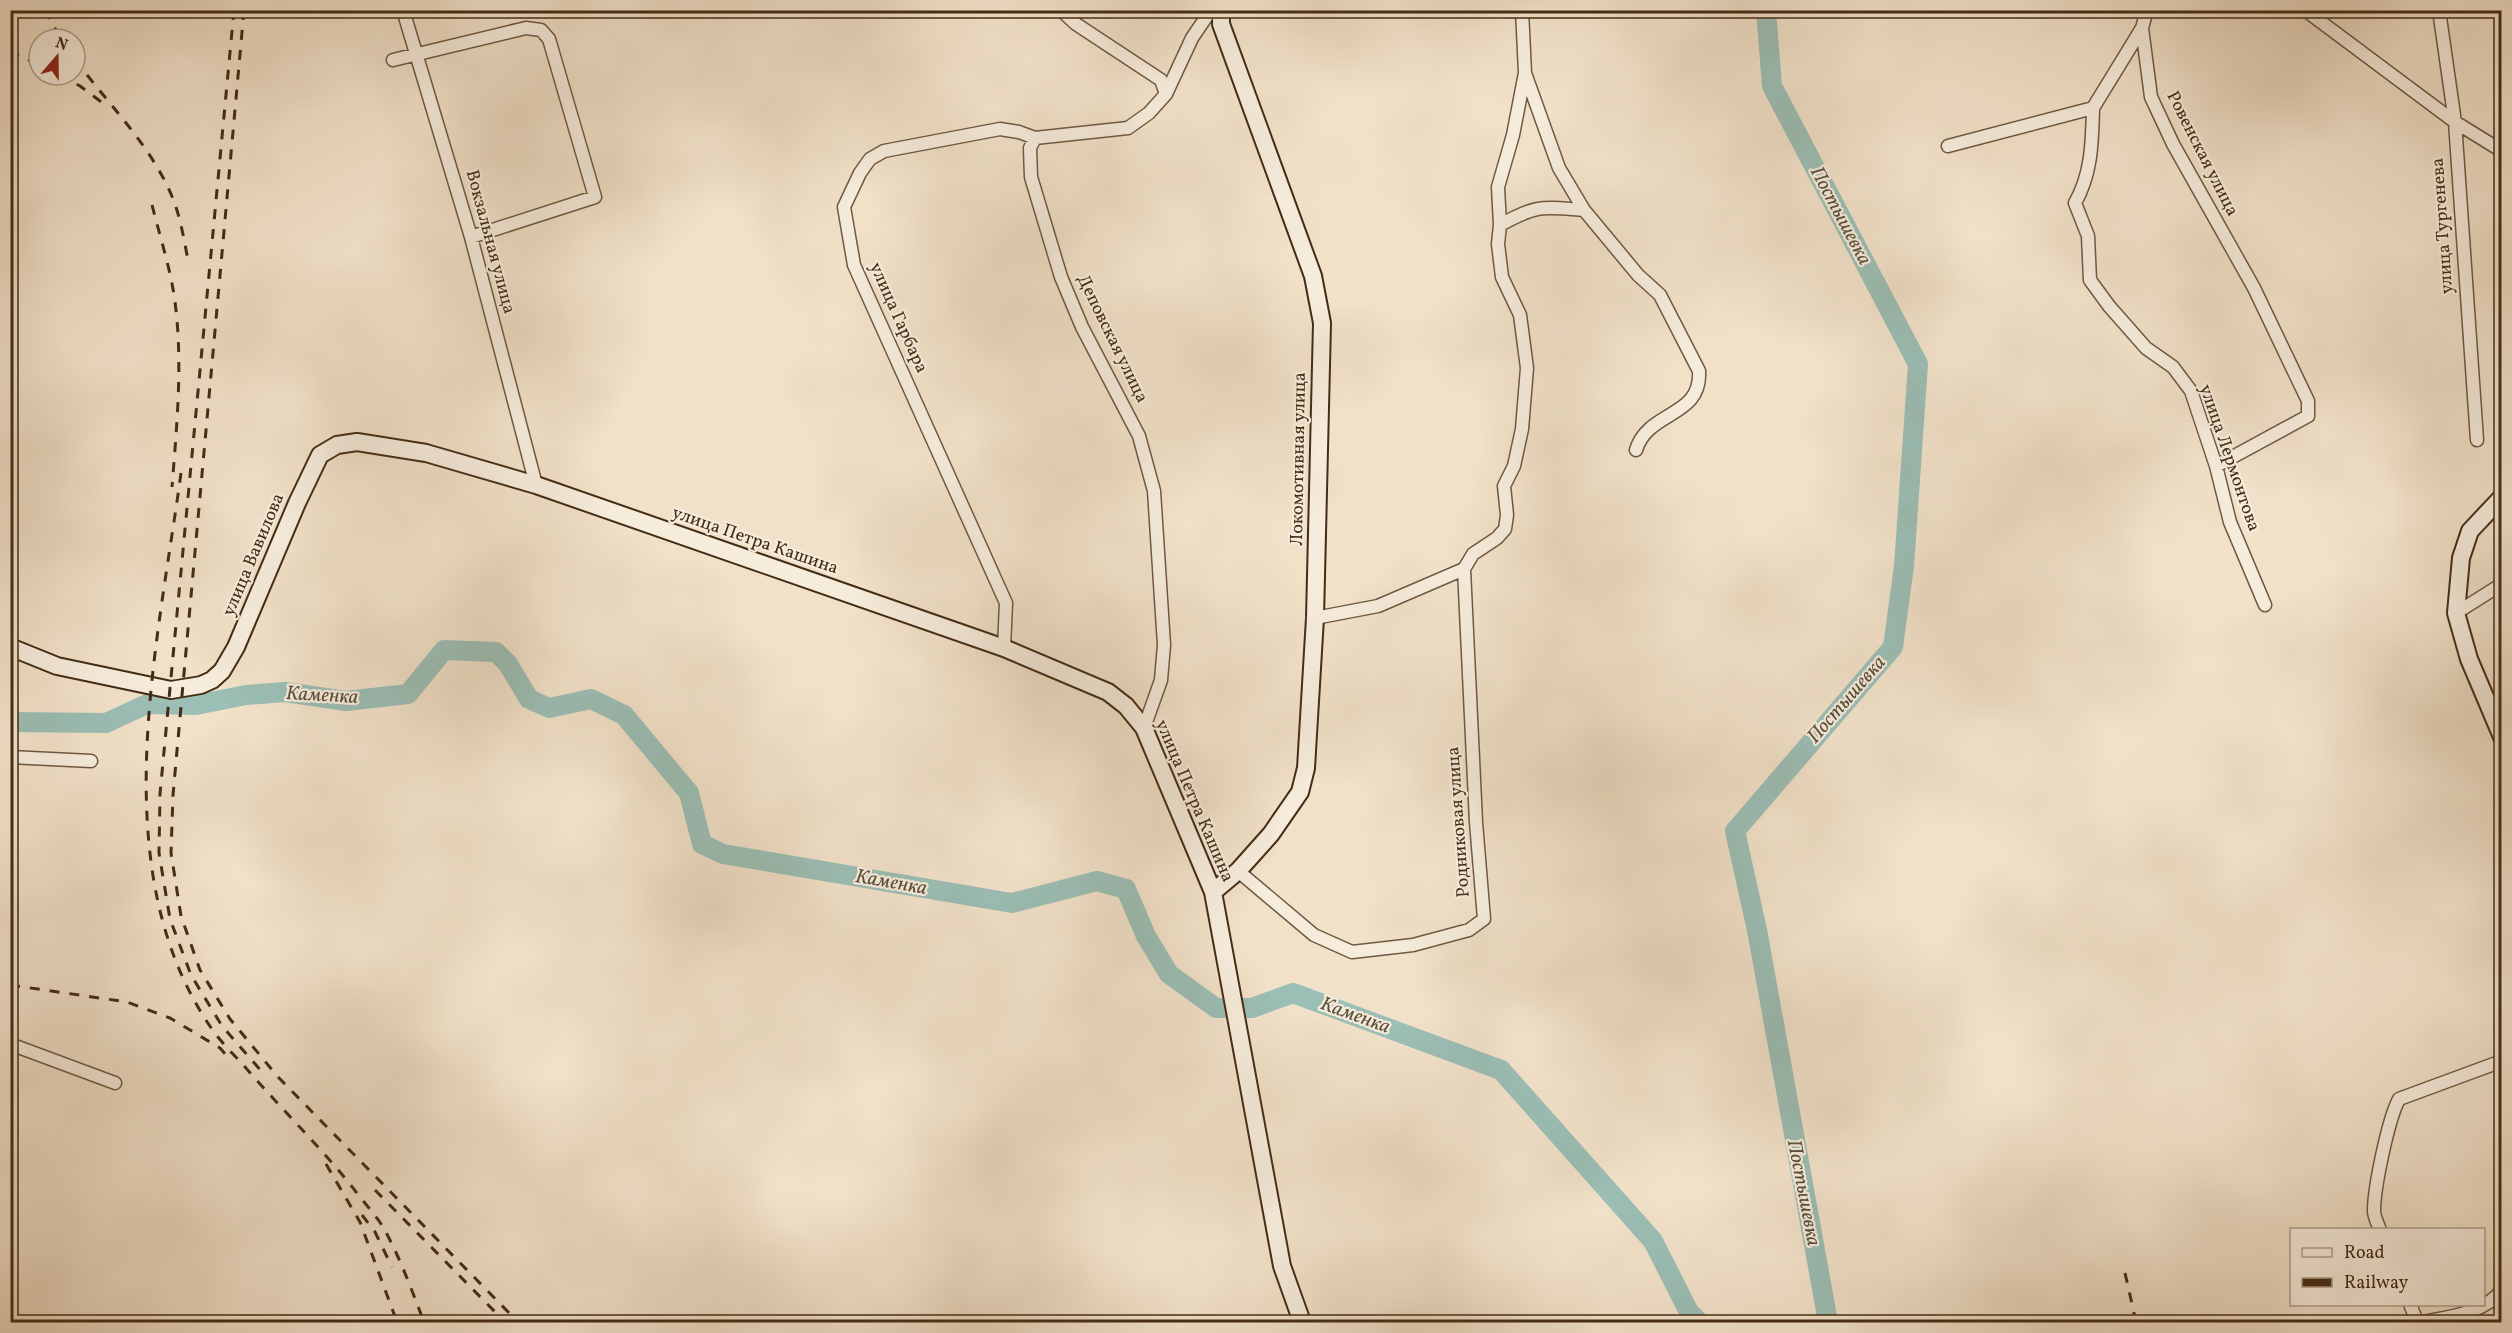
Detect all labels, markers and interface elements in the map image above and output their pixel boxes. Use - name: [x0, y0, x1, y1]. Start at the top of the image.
- north arrow: [27, 27, 87, 87]
- text: N: [52, 32, 71, 57]
- street label: Ровенская улица: [2160, 87, 2244, 221]
- street label: улица Тургенева: [2426, 157, 2460, 295]
- water label: Постышевка: [1802, 162, 1878, 270]
- street label: Вокзальная улица: [459, 167, 521, 317]
- street label: улица Гарбара: [862, 259, 934, 377]
- street label: Деповская улица: [1070, 271, 1154, 407]
- street label: Локомотивная улица: [1285, 372, 1313, 546]
- street label: улица Лермонтова: [2192, 381, 2266, 535]
- street label: улица Вавилова: [217, 490, 291, 620]
- street label: улица Петра Кашина: [668, 501, 842, 581]
- water label: Постышевка: [1801, 650, 1893, 750]
- water label: Каменка: [285, 680, 359, 712]
- street label: улица Петра Кашина: [1148, 716, 1240, 886]
- street label: Родниковая улица: [1441, 746, 1477, 898]
- water label: Каменка: [853, 863, 929, 903]
- water label: Каменка: [1316, 990, 1394, 1042]
- water label: Постышевка: [1779, 1137, 1827, 1249]
- legend: [2290, 1228, 2485, 1306]
- text: Road: [2344, 1241, 2385, 1266]
- text: Railway: [2344, 1271, 2408, 1296]

